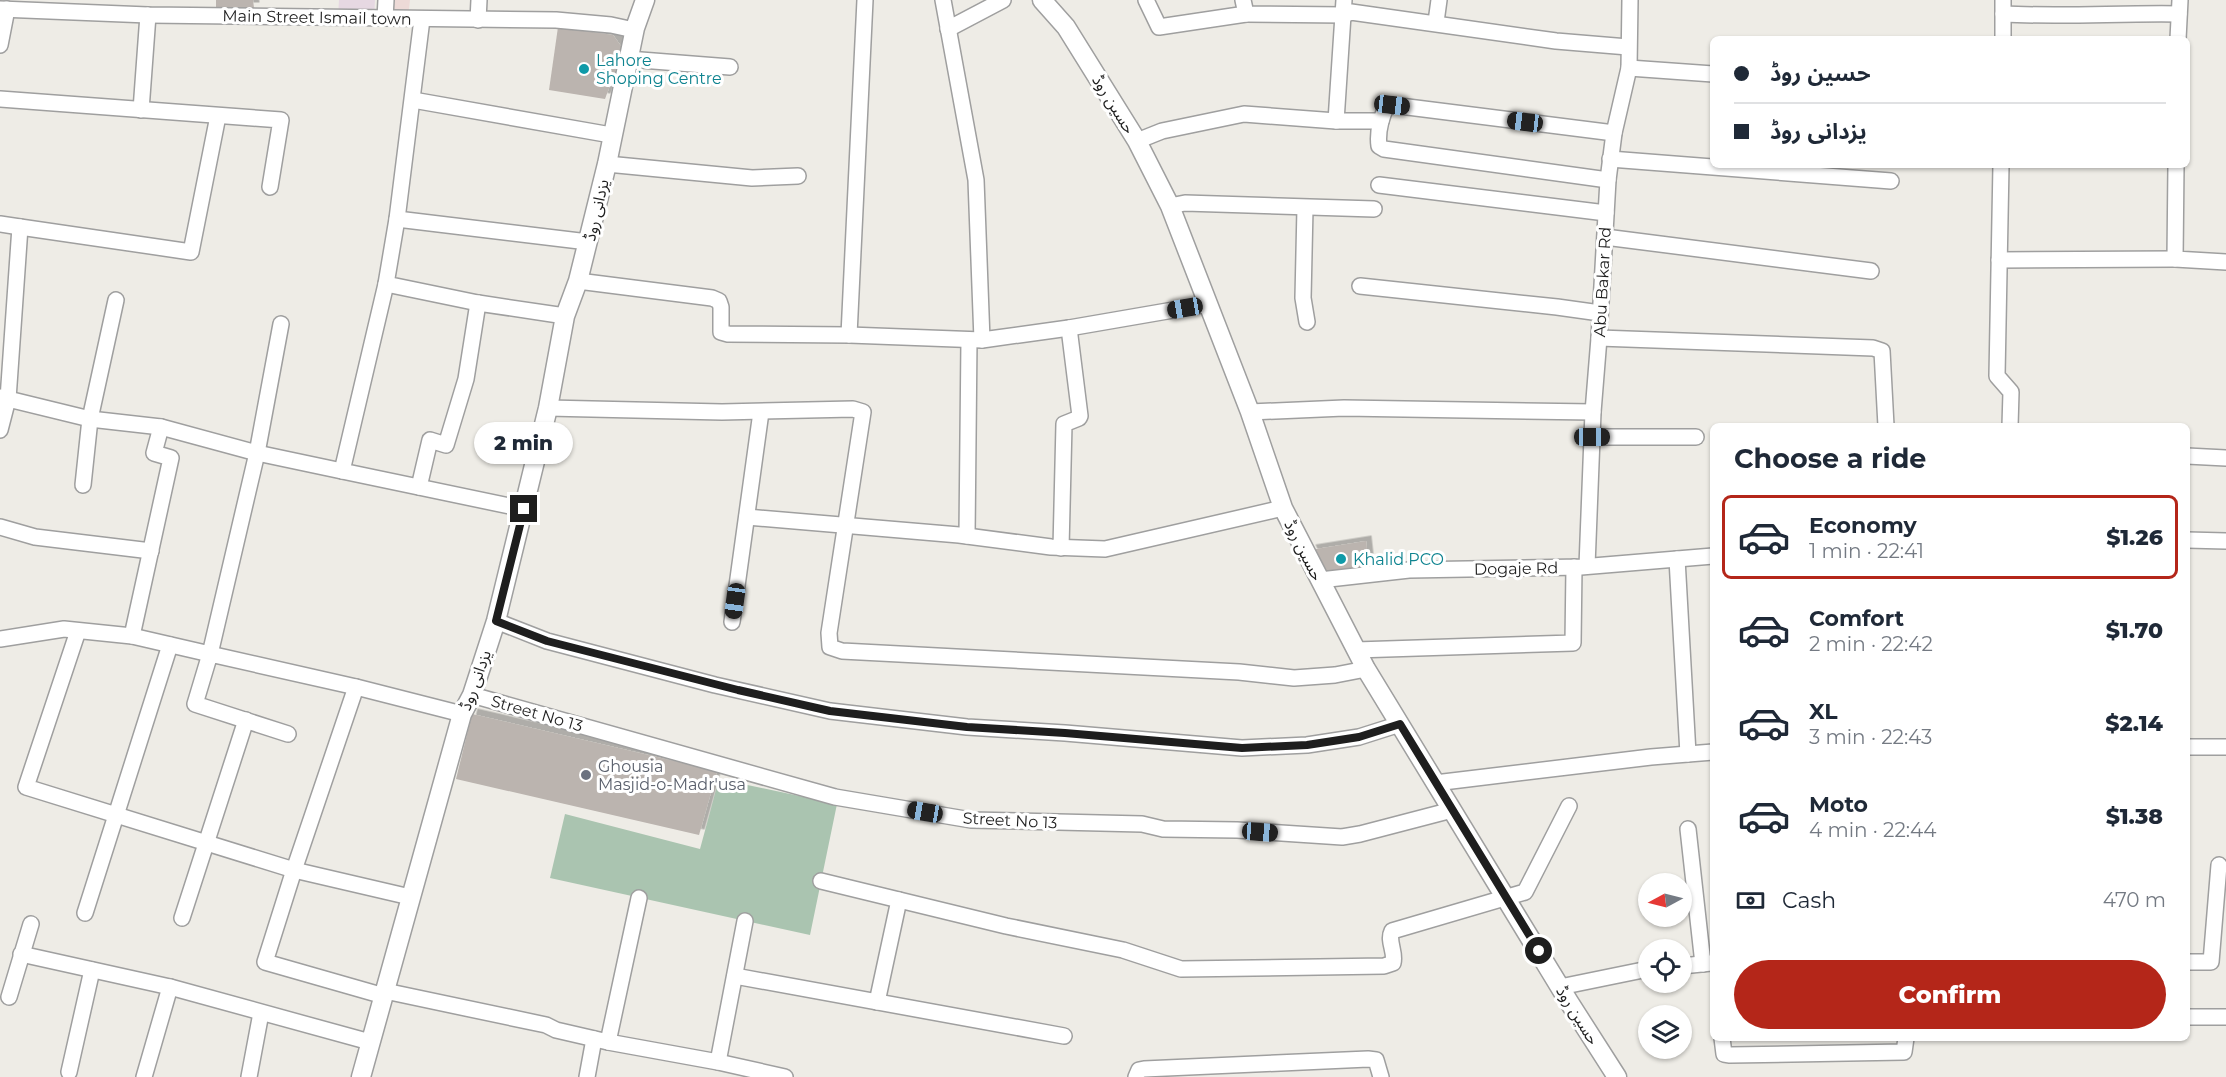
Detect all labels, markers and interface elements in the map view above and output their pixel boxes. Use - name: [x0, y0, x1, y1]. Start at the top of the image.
- street label: Main Street Ismail town: [222, 6, 412, 29]
- place label: Lahore Shoping Centre: [596, 51, 722, 88]
- text: حسین روڈ: [1770, 60, 1871, 87]
- marker: Lahore Shoping Centre: [577, 62, 591, 76]
- street label: حسین روڈ: [1088, 71, 1139, 137]
- car: [1373, 94, 1411, 116]
- car: [1506, 111, 1544, 133]
- text: یزدانی روڈ: [1770, 118, 1867, 145]
- street label: یزدانی روڈ: [580, 177, 613, 243]
- street label: Abu Bakar Rd: [1590, 226, 1615, 338]
- car: [1166, 296, 1204, 320]
- callout: 2 min: [474, 422, 574, 464]
- car: [1574, 428, 1610, 446]
- text: 2 min: [494, 431, 553, 455]
- text: Choose a ride: [1734, 442, 1926, 475]
- route end: [510, 495, 537, 522]
- icon: car: [1737, 510, 1791, 564]
- text: Economy: [1809, 512, 1917, 539]
- street label: حسین روڈ: [1280, 517, 1327, 584]
- text: $1.26: [2106, 524, 2163, 551]
- text: 1 min · 22:41: [1809, 539, 1924, 563]
- place label: Khalid PCO: [1353, 550, 1444, 569]
- marker: Khalid PCO: [1334, 552, 1348, 566]
- street label: Dogaje Rd: [1474, 558, 1558, 579]
- car: [724, 582, 746, 620]
- icon: car: [1737, 603, 1791, 657]
- text: Comfort: [1809, 605, 1904, 632]
- text: $1.70: [2106, 617, 2163, 644]
- text: 2 min · 22:42: [1809, 632, 1933, 656]
- street label: یزدانی روڈ: [456, 647, 495, 713]
- street label: Street No 13: [489, 691, 585, 736]
- icon: car: [1737, 696, 1791, 750]
- text: XL: [1809, 698, 1838, 725]
- text: $2.14: [2105, 710, 2163, 737]
- text: 3 min · 22:43: [1809, 725, 1932, 749]
- place label: Ghousia Masjid-o-Madr'usa: [598, 757, 746, 794]
- marker: Ghousia Masjid-o-Madr'usa: [579, 768, 593, 782]
- icon: car: [1737, 789, 1791, 843]
- text: Moto: [1809, 791, 1868, 818]
- car: [906, 800, 944, 824]
- text: $1.38: [2106, 803, 2163, 830]
- street label: Street No 13: [962, 809, 1058, 832]
- text: 4 min · 22:44: [1809, 818, 1937, 842]
- car: [1241, 822, 1279, 842]
- north arrow: [1638, 873, 1692, 927]
- map controls: [1638, 873, 1692, 1059]
- icon: cash: [1734, 884, 1767, 917]
- text: Cash: [1782, 887, 1836, 914]
- text: 470 m: [2103, 888, 2166, 912]
- route start: [1525, 937, 1552, 964]
- button: locate: [1638, 939, 1692, 993]
- button: Confirm: [1734, 960, 2166, 1029]
- street label: حسین روڈ: [1552, 982, 1603, 1048]
- button: layers: [1638, 1005, 1692, 1059]

